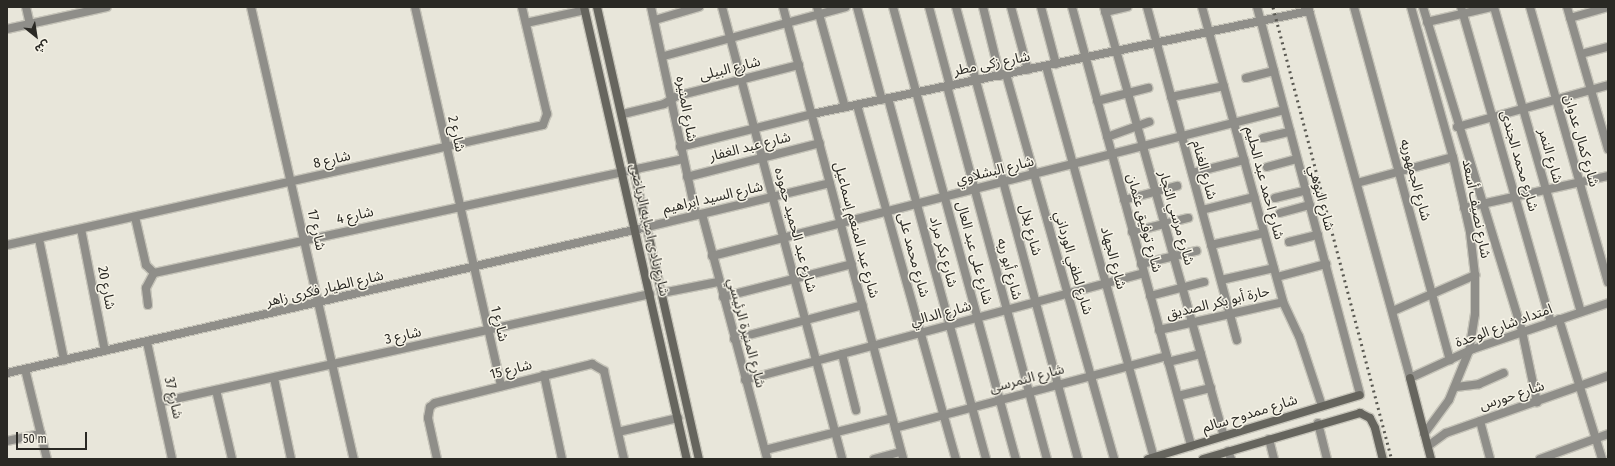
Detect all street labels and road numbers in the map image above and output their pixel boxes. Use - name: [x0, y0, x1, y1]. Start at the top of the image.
- street label: شارع زكى مطر: [952, 48, 1032, 80]
- street label: شارع البيلى: [698, 53, 762, 85]
- street label: شارع المنيره: [672, 75, 700, 143]
- street label: شارع كمال عدوان: [1560, 93, 1602, 189]
- street label: شارع محمد الجندى: [1497, 108, 1541, 214]
- street label: شارع 2: [444, 114, 468, 154]
- street label: شارع احمد عبد الحليم: [1241, 124, 1287, 242]
- street label: شارع النمر: [1534, 127, 1566, 185]
- street label: شارع عبد الغفار: [707, 129, 793, 165]
- street label: شارع الجمهوريه: [1396, 137, 1434, 223]
- street label: شارع الغنام: [1188, 139, 1220, 201]
- street label: شارع 8: [312, 148, 352, 172]
- street label: شارع البشلاوي: [954, 153, 1036, 189]
- street label: شارع نصيف أسعد: [1458, 158, 1494, 260]
- street label: شارع عبد المنعم إسماعيل: [830, 160, 882, 300]
- street label: شارع نادى امبابه الرياضى: [626, 162, 672, 298]
- street label: شارع البوهي: [1304, 163, 1338, 233]
- street label: شارع عبد الحميد حموده: [770, 166, 820, 294]
- street label: شارع مرسي النجار: [1154, 169, 1198, 267]
- street label: شارع توفيق عثمان: [1123, 172, 1165, 274]
- street label: شارع السيد ابراهيم: [661, 178, 765, 218]
- street label: شارع على عبد العال: [952, 200, 996, 306]
- street label: شارع بلال: [1015, 202, 1045, 258]
- street label: شارع 4: [335, 204, 375, 228]
- street label: شارع 17: [303, 208, 329, 252]
- street label: شارع لطفي الورداني: [1050, 209, 1096, 317]
- street label: شارع محمد على: [894, 211, 932, 299]
- street label: شارع بكر مراد: [925, 215, 961, 289]
- street label: شارع الجهاد: [1097, 225, 1129, 291]
- street label: شارع أبو ريه: [993, 236, 1025, 302]
- street label: شارع 20: [94, 265, 118, 311]
- street label: شارع الطيار فكرى زاهر: [265, 267, 385, 311]
- street label: شارع المنيرة الرئيسي: [723, 276, 769, 390]
- street label: حارة أبو بكر الصديق: [1165, 283, 1271, 323]
- street label: شارع الدالي: [909, 298, 973, 330]
- street label: امتداد شارع الوحدة: [1453, 301, 1555, 351]
- street label: شارع 1: [486, 304, 512, 344]
- street label: شارع 3: [383, 324, 423, 348]
- street label: شارع 15: [488, 357, 534, 383]
- street label: شارع النمرسى: [988, 361, 1066, 397]
- street label: شارع 37: [160, 375, 186, 421]
- street label: شارع حورس: [1478, 378, 1546, 414]
- street label: شارع ممدوح سالم: [1200, 392, 1300, 436]

